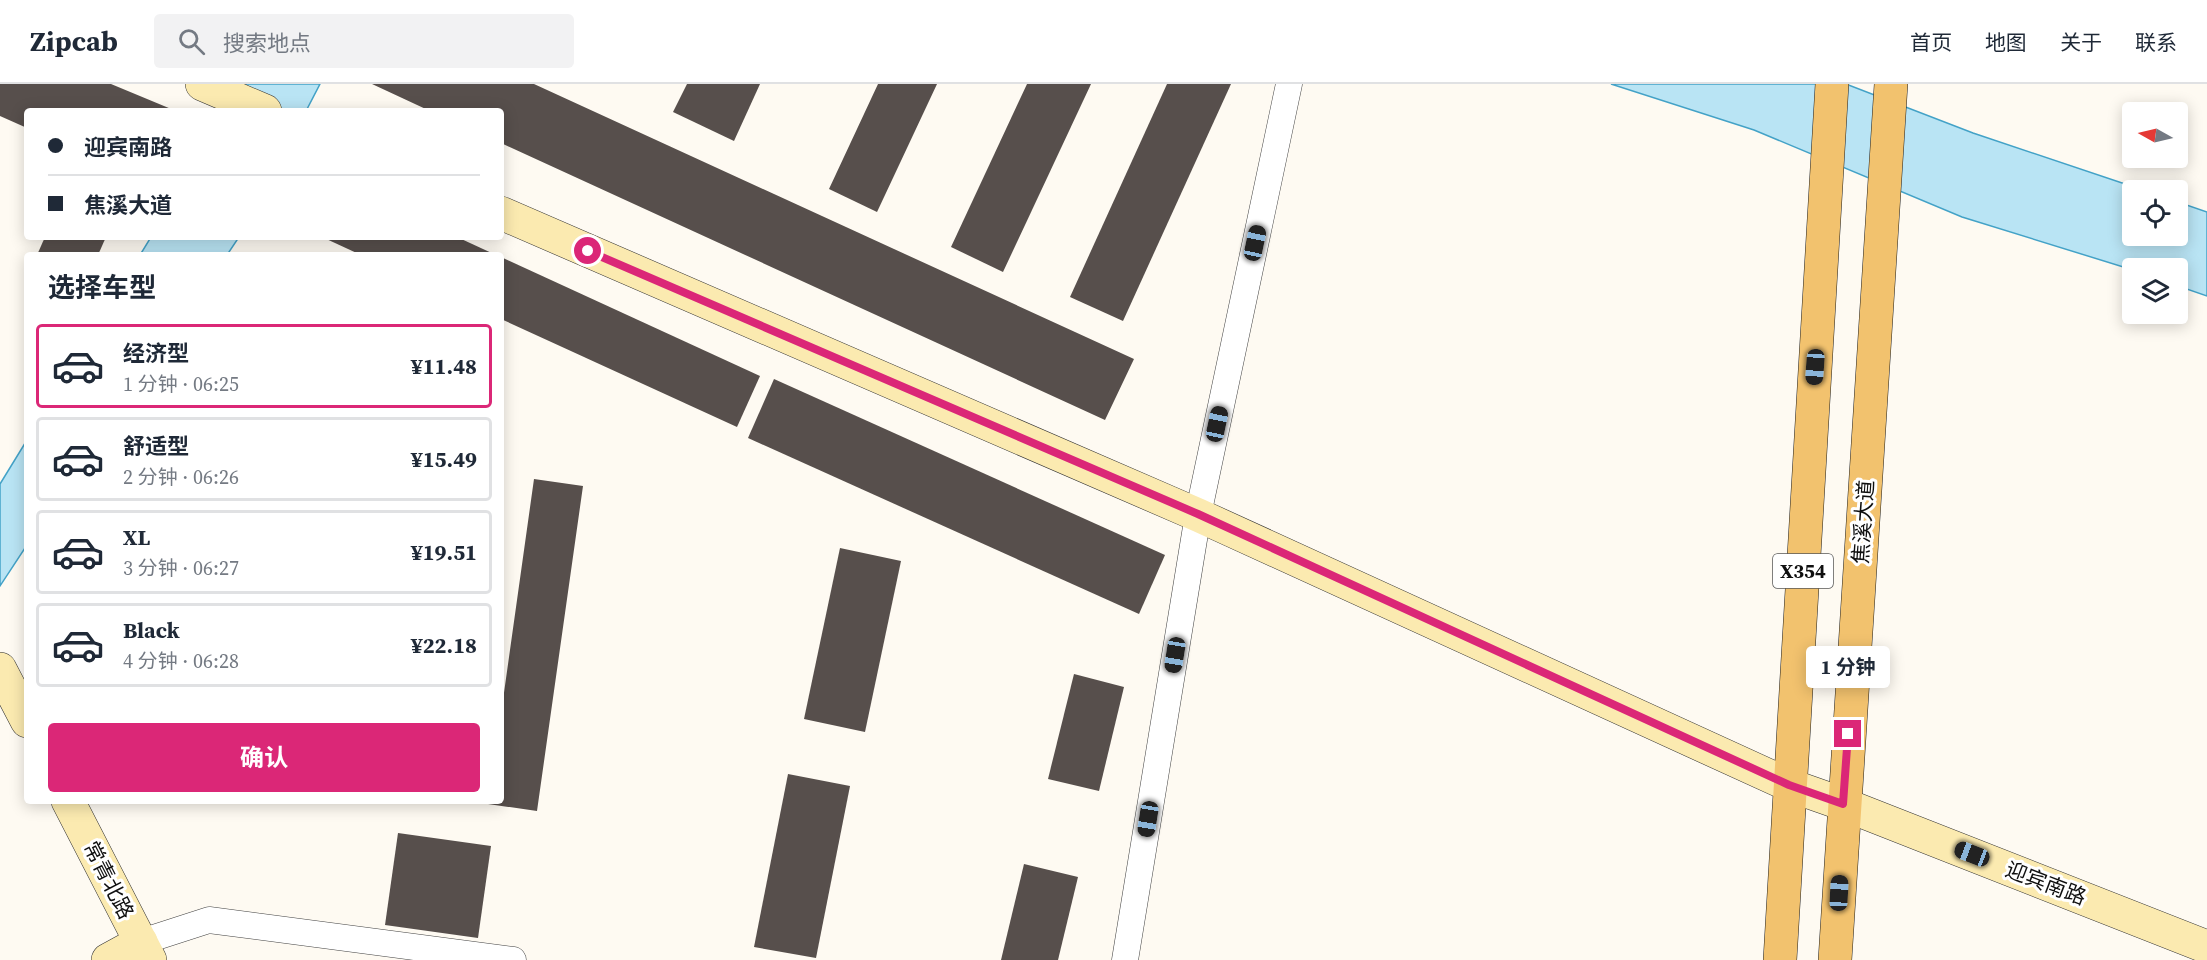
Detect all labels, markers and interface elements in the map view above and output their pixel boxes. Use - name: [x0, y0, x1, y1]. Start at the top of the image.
- search box: [154, 14, 574, 68]
- text: Zipcab: [30, 22, 118, 60]
- icon: search: [175, 25, 208, 58]
- text: 搜索地点: [223, 28, 311, 58]
- text: 首页: [1910, 28, 1952, 57]
- text: 地图: [1985, 28, 2027, 57]
- text: 关于: [2060, 28, 2102, 57]
- text: 联系: [2135, 28, 2177, 57]
- north arrow: [2122, 102, 2188, 168]
- map controls: [2122, 102, 2188, 324]
- text: 迎宾南路: [84, 132, 172, 162]
- button: locate: [2122, 180, 2188, 246]
- text: 焦溪大道: [84, 190, 172, 220]
- car: [1242, 224, 1268, 262]
- route start: [574, 237, 601, 264]
- button: layers: [2122, 258, 2188, 324]
- text: 选择车型: [48, 269, 156, 306]
- text: 经济型: [123, 338, 189, 368]
- icon: car: [51, 339, 105, 393]
- car: [1805, 348, 1825, 386]
- text: ¥11.48: [411, 351, 477, 381]
- text: 1 分钟 · 06:25: [123, 370, 239, 398]
- car: [1204, 405, 1230, 443]
- text: 舒适型: [123, 431, 189, 461]
- icon: car: [51, 432, 105, 486]
- text: ¥15.49: [411, 444, 477, 474]
- text: 2 分钟 · 06:26: [123, 463, 239, 491]
- street label: 焦溪大道: [1846, 479, 1880, 565]
- text: XL: [123, 522, 150, 552]
- icon: car: [51, 525, 105, 579]
- text: ¥19.51: [411, 537, 477, 567]
- text: 3 分钟 · 06:27: [123, 554, 239, 582]
- road number: X354: [1773, 554, 1833, 588]
- text: Black: [123, 615, 180, 645]
- icon: car: [51, 618, 105, 672]
- text: ¥22.18: [411, 630, 477, 660]
- car: [1163, 636, 1187, 674]
- text: 4 分钟 · 06:28: [123, 647, 239, 675]
- callout: 1 分钟: [1806, 647, 1890, 689]
- text: 1 分钟: [1820, 653, 1876, 681]
- route end: [1834, 720, 1861, 747]
- button: 确认: [48, 723, 480, 792]
- car: [1136, 800, 1160, 838]
- street label: 常青北路: [77, 836, 141, 924]
- car: [1952, 839, 1992, 869]
- street label: 迎宾南路: [2002, 854, 2090, 912]
- car: [1829, 875, 1849, 911]

